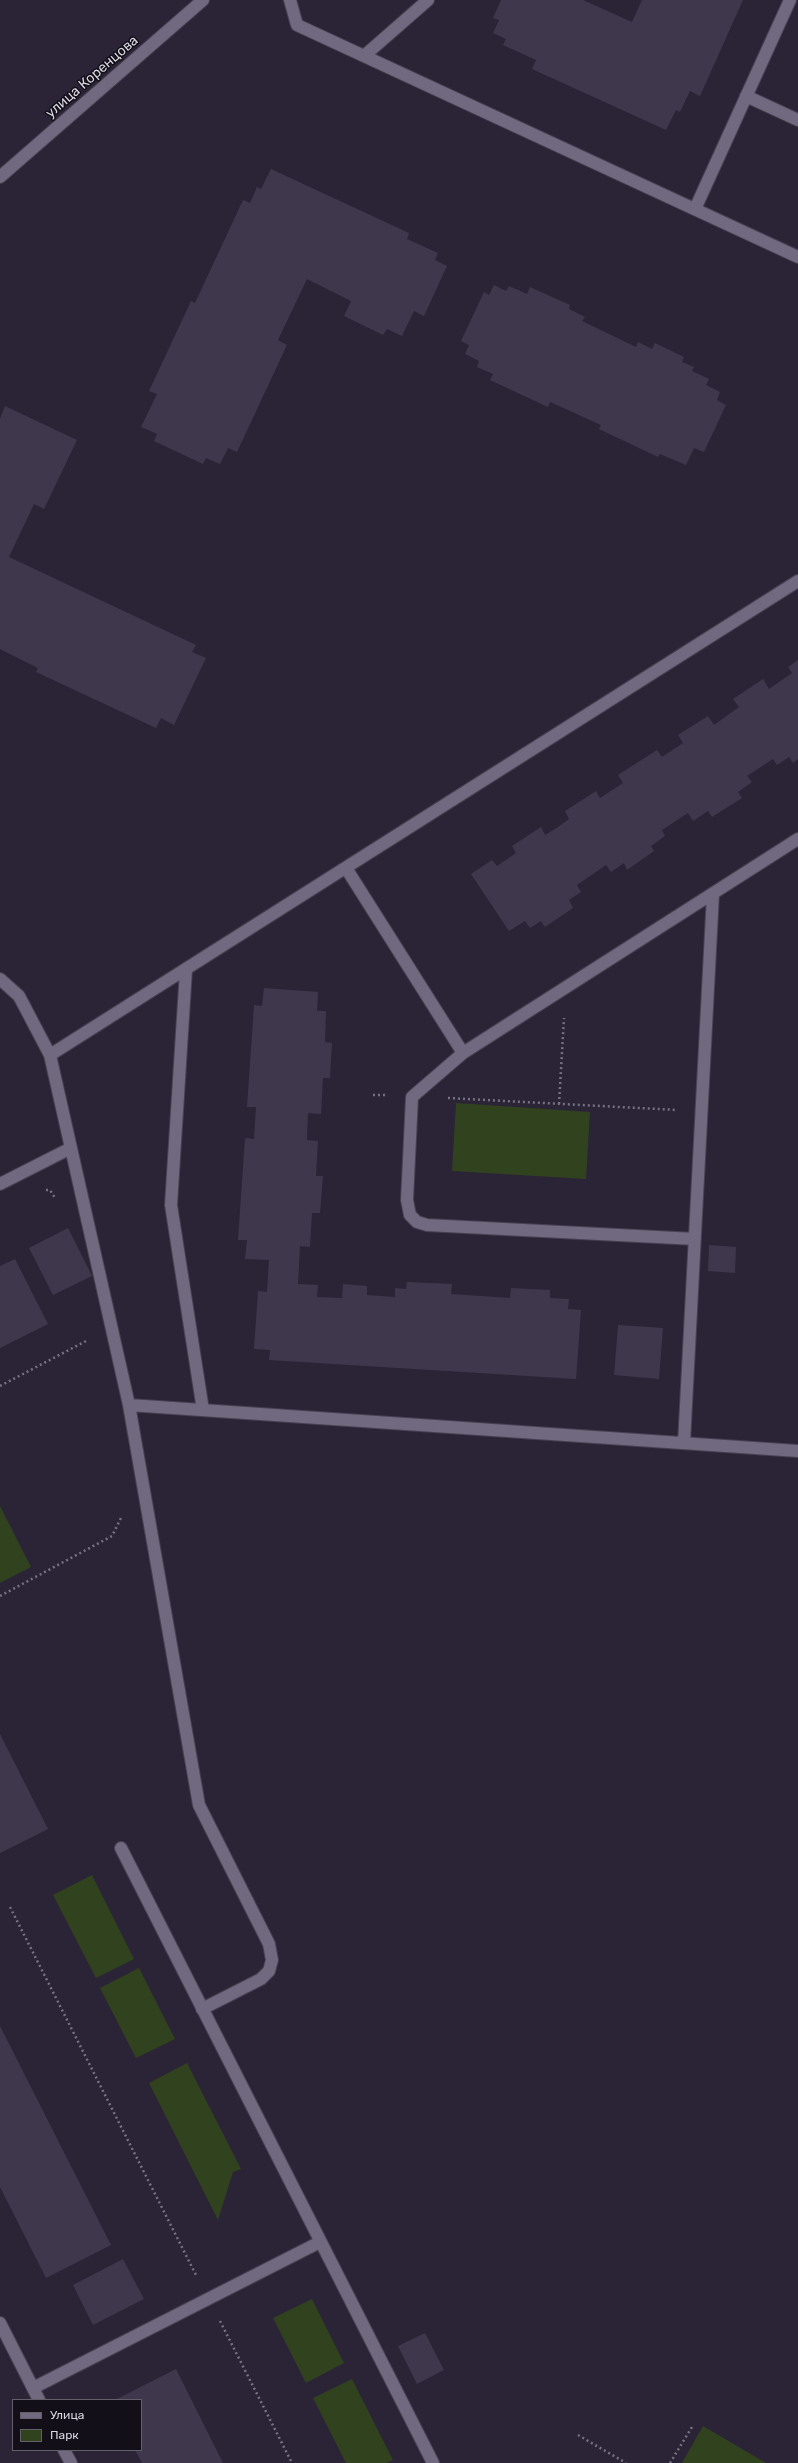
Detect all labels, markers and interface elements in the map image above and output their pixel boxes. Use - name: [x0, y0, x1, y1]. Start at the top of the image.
- street label: улица Коренцова: [42, 32, 142, 122]
- legend: [12, 2399, 142, 2451]
- text: Улица: [50, 2408, 84, 2422]
- text: Парк: [50, 2428, 79, 2442]

